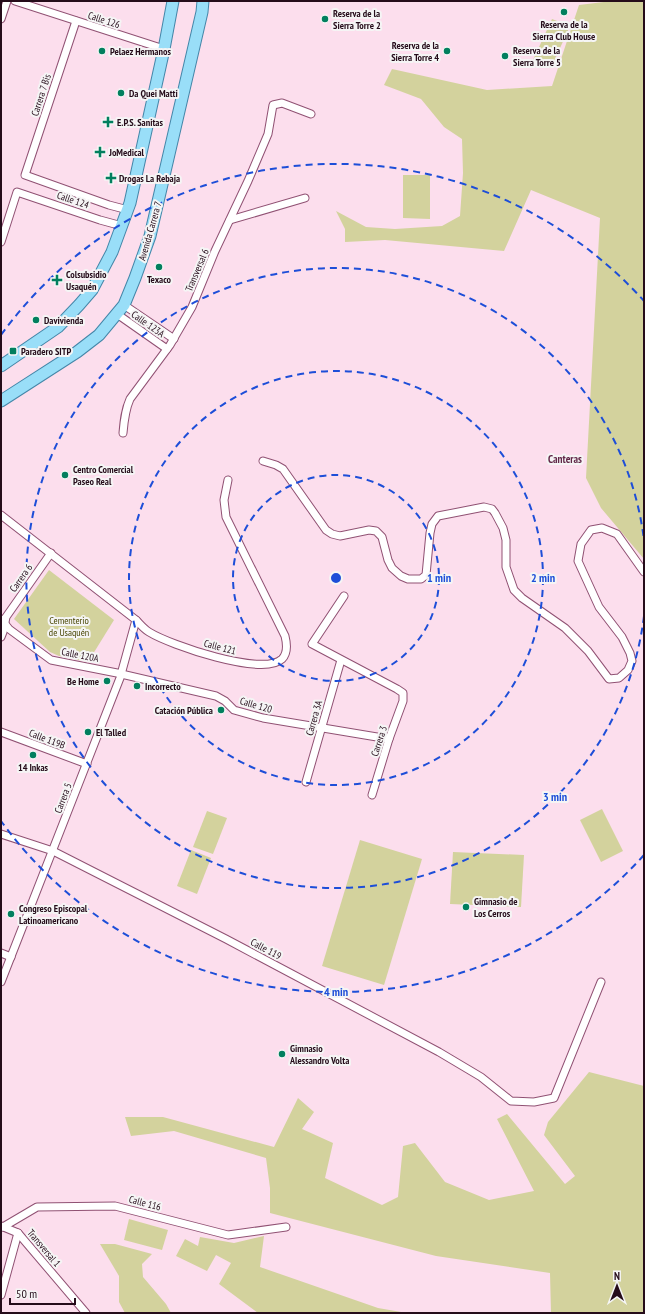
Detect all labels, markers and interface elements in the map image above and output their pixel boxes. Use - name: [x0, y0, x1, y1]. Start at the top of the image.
- place label: Reserva de la Sierra Torre 2: [333, 7, 381, 32]
- marker: Reserva de la Sierra Club House: [559, 7, 569, 17]
- street label: Calle 126: [86, 9, 122, 31]
- marker: Reserva de la Sierra Torre 2: [320, 14, 330, 24]
- place label: Reserva de la Sierra Club House: [533, 18, 595, 43]
- place label: Reserva de la Sierra Torre 4: [391, 39, 439, 64]
- place label: Reserva de la Sierra Torre 5: [513, 44, 561, 69]
- place label: Pelaez Hermanos: [110, 45, 171, 58]
- marker: Pelaez Hermanos: [97, 46, 107, 56]
- marker: Reserva de la Sierra Torre 4: [442, 46, 452, 56]
- marker: Reserva de la Sierra Torre 5: [500, 51, 510, 61]
- street label: Carrera 7 Bis: [28, 72, 54, 118]
- place label: Da Quei Matti: [129, 87, 178, 100]
- marker: Da Quei Matti: [116, 88, 126, 98]
- marker: E.P.S. Sanitas: [102, 116, 114, 128]
- place label: E.P.S. Sanitas: [117, 116, 163, 129]
- marker: JoMedical: [94, 146, 106, 158]
- place label: JoMedical: [108, 146, 145, 159]
- place label: Drogas La Rebaja: [119, 172, 180, 185]
- marker: Drogas La Rebaja: [106, 173, 116, 183]
- street label: Calle 124: [55, 189, 91, 212]
- street label: Avenida Carrera 7: [135, 200, 165, 262]
- street label: Transversal 6: [182, 246, 212, 293]
- marker: Texaco: [154, 262, 164, 272]
- place label: Colsubsidio Usaquén: [66, 268, 107, 293]
- place label: Texaco: [147, 273, 172, 286]
- marker: Colsubsidio Usaquén: [51, 274, 63, 286]
- street label: Calle 123A: [129, 308, 167, 340]
- place label: Davivienda: [44, 314, 83, 327]
- marker: Davivienda: [31, 315, 41, 325]
- place label: Paradero SITP: [21, 345, 71, 358]
- marker: Paradero SITP: [8, 346, 18, 356]
- district label: Canteras: [548, 452, 582, 466]
- place label: Centro Comercial Paseo Real: [73, 463, 134, 488]
- marker: Centro Comercial Paseo Real: [60, 470, 70, 480]
- street label: Carrera 6: [7, 561, 36, 595]
- text: 1 min: [427, 570, 451, 585]
- text: 2 min: [531, 570, 555, 585]
- centre of rings: [329, 571, 343, 585]
- park label: Cementerio de Usaquén: [49, 614, 89, 639]
- street label: Calle 121: [202, 636, 238, 658]
- street label: Calle 120A: [60, 645, 100, 665]
- place label: Be Home: [67, 675, 99, 688]
- marker: Be Home: [102, 676, 112, 686]
- place label: Incorrecto: [145, 680, 181, 693]
- marker: Incorrecto: [132, 681, 142, 691]
- street label: Calle 120: [238, 694, 274, 716]
- street label: Carrera 3A: [303, 699, 325, 737]
- place label: Catación Pública: [155, 704, 213, 717]
- marker: Catación Pública: [216, 705, 226, 715]
- street label: Carrera 3: [368, 724, 390, 758]
- street label: Calle 119B: [27, 726, 67, 752]
- place label: El Talled: [96, 726, 127, 739]
- marker: El Talled: [83, 727, 93, 737]
- marker: 14 Inkas: [28, 750, 38, 760]
- place label: 14 Inkas: [18, 761, 49, 774]
- street label: Carrera 5: [51, 781, 75, 815]
- text: 3 min: [543, 789, 567, 804]
- place label: Gimnasio de Los Cerros: [474, 895, 518, 920]
- place label: Congreso Episcopal Latinoamericano: [19, 902, 88, 927]
- marker: Gimnasio de Los Cerros: [461, 902, 471, 912]
- marker: Congreso Episcopal Latinoamericano: [6, 909, 16, 919]
- street label: Calle 119: [248, 936, 284, 962]
- text: 4 min: [324, 984, 348, 999]
- place label: Gimnasio Alessandro Volta: [289, 1042, 349, 1067]
- marker: Gimnasio Alessandro Volta: [277, 1049, 287, 1059]
- street label: Calle 116: [127, 1192, 163, 1214]
- street label: Transversal 1: [24, 1227, 64, 1269]
- north arrow: [597, 1266, 637, 1306]
- text: N: [614, 1269, 620, 1283]
- scale bar: [10, 1280, 75, 1306]
- text: 50 m: [16, 1286, 37, 1301]

